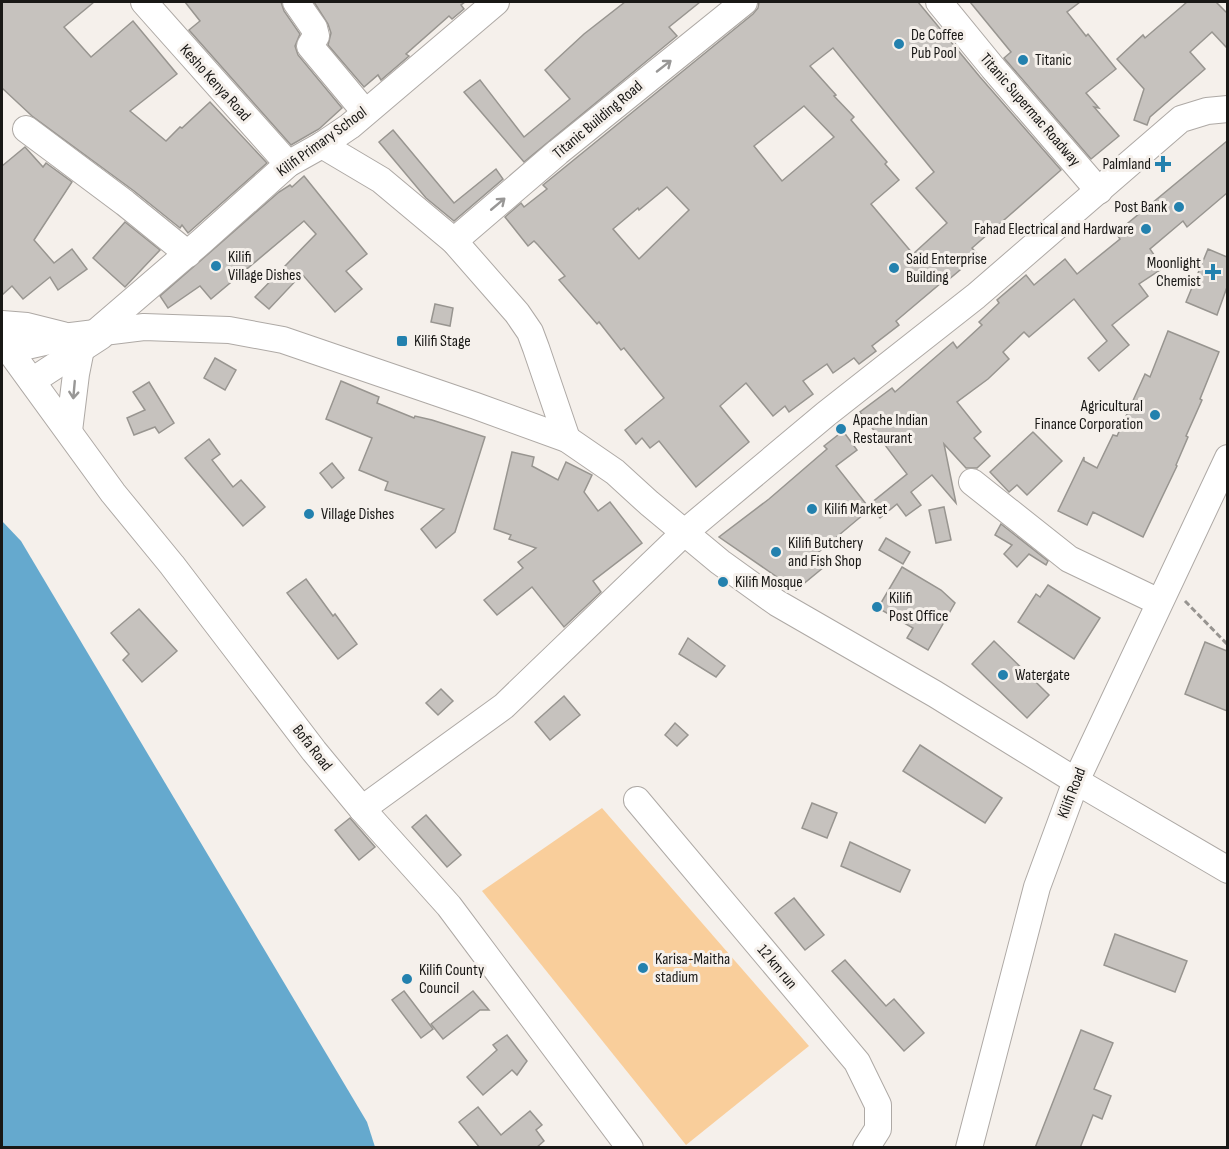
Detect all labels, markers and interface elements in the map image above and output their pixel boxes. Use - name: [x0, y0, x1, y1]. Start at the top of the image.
- place label: De Coffee Pub Pool: [911, 26, 964, 63]
- marker: De Coffee Pub Pool: [892, 37, 906, 51]
- street label: Kesho Kenya Road: [176, 41, 254, 125]
- street label: Titanic Supermac Roadway: [976, 50, 1084, 170]
- place label: Titanic: [1035, 51, 1072, 70]
- marker: Titanic: [1016, 53, 1030, 67]
- one-way arrow: [656, 59, 672, 72]
- street label: Titanic Building Road: [549, 77, 647, 163]
- street label: Kilifi Primary School: [273, 103, 371, 181]
- place label: Palmland: [1102, 155, 1151, 174]
- marker: Palmland: [1156, 157, 1170, 171]
- one-way arrow: [490, 197, 506, 210]
- place label: Post Bank: [1114, 198, 1167, 217]
- marker: Post Bank: [1172, 200, 1186, 214]
- place label: Fahad Electrical and Hardware: [974, 220, 1134, 239]
- marker: Fahad Electrical and Hardware: [1139, 222, 1153, 236]
- place label: Kilifi Village Dishes: [228, 248, 301, 285]
- place label: Said Enterprise Building: [906, 250, 987, 287]
- place label: Moonlight Chemist: [1147, 254, 1201, 291]
- marker: Kilifi Village Dishes: [209, 259, 223, 273]
- marker: Said Enterprise Building: [887, 261, 901, 275]
- marker: Moonlight Chemist: [1206, 265, 1220, 279]
- place label: Kilifi Stage: [414, 332, 471, 351]
- marker: Kilifi Stage: [395, 334, 409, 348]
- one-way arrow: [69, 379, 80, 399]
- place label: Agricultural Finance Corporation: [1035, 397, 1143, 434]
- marker: Agricultural Finance Corporation: [1148, 408, 1162, 422]
- place label: Apache Indian Restaurant: [852, 411, 928, 448]
- marker: Apache Indian Restaurant: [834, 422, 848, 436]
- place label: Kilifi Market: [824, 500, 888, 519]
- marker: Kilifi Market: [805, 502, 819, 516]
- place label: Village Dishes: [321, 505, 394, 524]
- marker: Village Dishes: [302, 507, 316, 521]
- place label: Kilifi Butchery and Fish Shop: [788, 534, 863, 571]
- marker: Kilifi Butchery and Fish Shop: [769, 545, 783, 559]
- place label: Kilifi Mosque: [735, 573, 803, 592]
- marker: Kilifi Mosque: [716, 575, 730, 589]
- place label: Kilifi Post Office: [889, 589, 948, 626]
- marker: Kilifi Post Office: [870, 600, 884, 614]
- place label: Watergate: [1015, 666, 1070, 685]
- marker: Watergate: [996, 668, 1010, 682]
- street label: Bofa Road: [288, 721, 336, 775]
- street label: Kilifi Road: [1054, 765, 1090, 821]
- street label: 12 km run: [753, 941, 801, 993]
- place label: Karisa-Maitha stadium: [655, 950, 730, 987]
- place label: Kilifi County Council: [419, 961, 484, 998]
- marker: Karisa-Maitha stadium: [636, 961, 650, 975]
- marker: Kilifi County Council: [400, 972, 414, 986]

